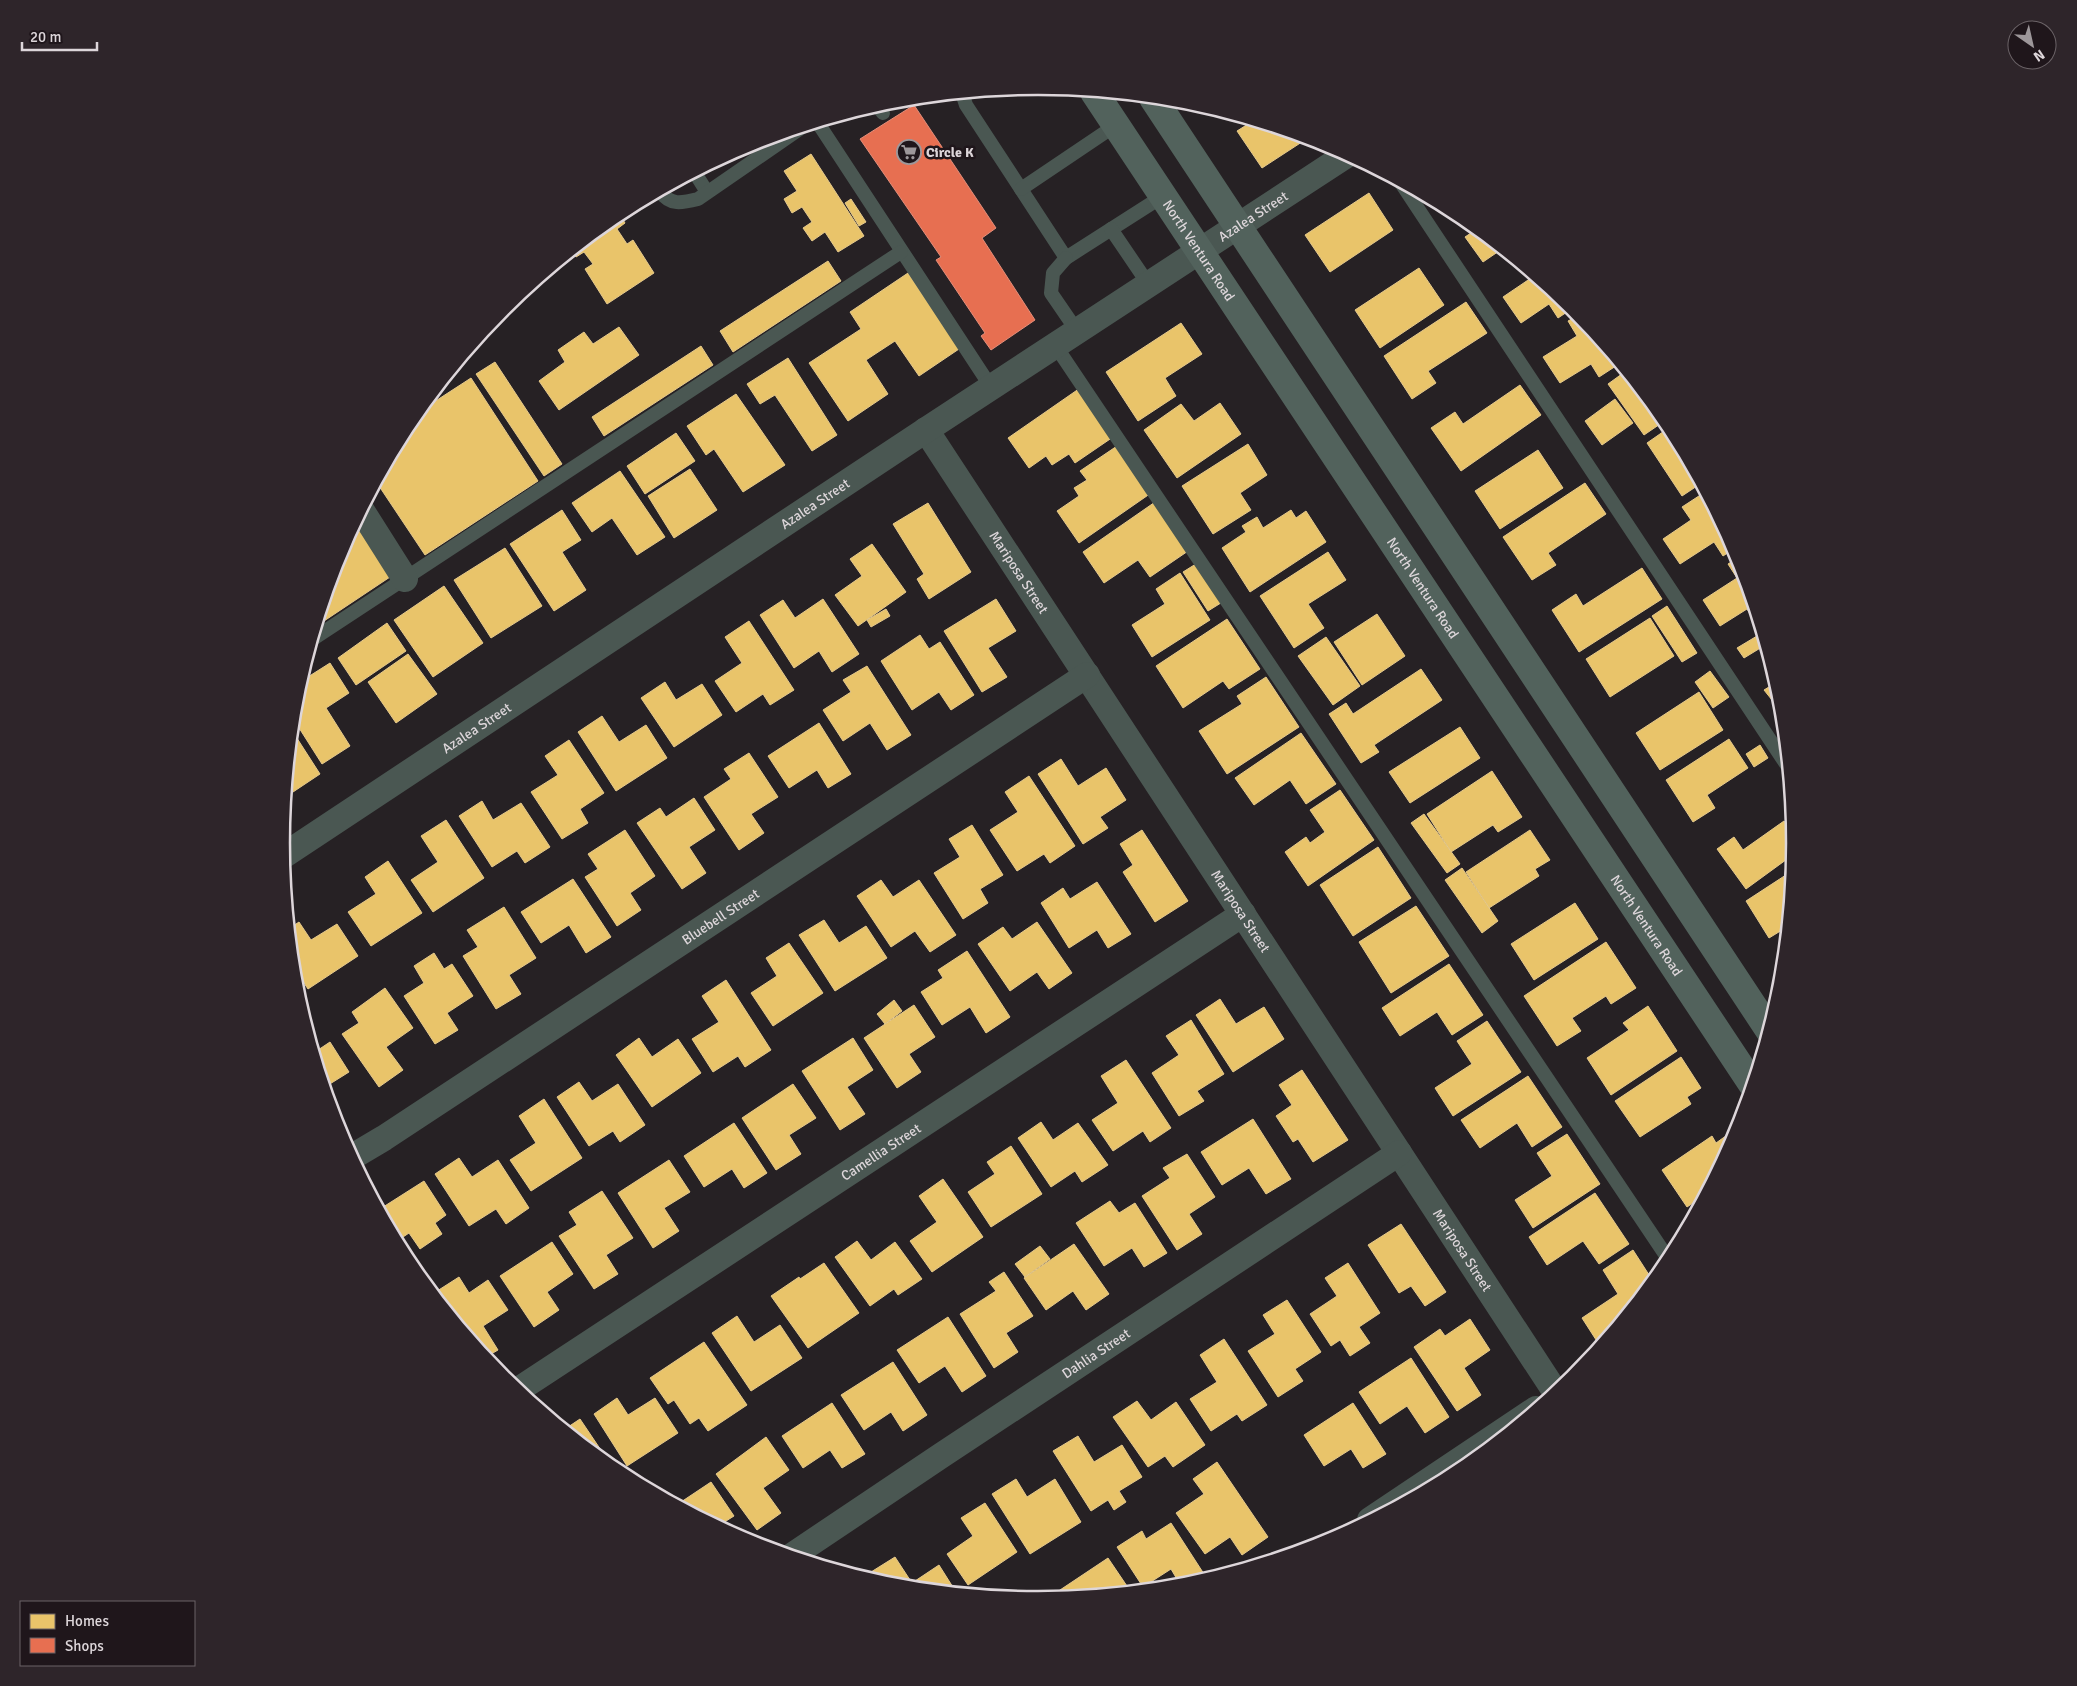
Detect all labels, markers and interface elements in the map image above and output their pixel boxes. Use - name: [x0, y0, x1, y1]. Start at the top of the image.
- scale bar: [22, 20, 98, 52]
- north arrow: [2007, 20, 2057, 70]
- text: 20 m: [30, 28, 61, 46]
- text: N: [2030, 46, 2048, 65]
- supermarket icon: Circle K: [896, 139, 922, 165]
- place label: Circle K: [926, 144, 974, 161]
- street label: Azalea Street: [1215, 188, 1291, 245]
- street label: North Ventura Road: [1159, 197, 1238, 304]
- street label: Azalea Street: [777, 475, 853, 533]
- street label: Mariposa Street: [985, 528, 1052, 617]
- street label: North Ventura Road: [1383, 534, 1462, 642]
- street label: Azalea Street: [439, 699, 515, 757]
- street label: Mariposa Street: [1207, 867, 1274, 956]
- street label: North Ventura Road: [1607, 872, 1686, 979]
- street label: Bluebell Street: [679, 885, 763, 948]
- street label: Camellia Street: [838, 1120, 924, 1185]
- street label: Mariposa Street: [1429, 1206, 1495, 1295]
- street label: Dahlia Street: [1059, 1325, 1134, 1382]
- legend: [20, 1601, 195, 1666]
- text: Homes: [65, 1612, 109, 1630]
- text: Shops: [65, 1637, 104, 1655]

